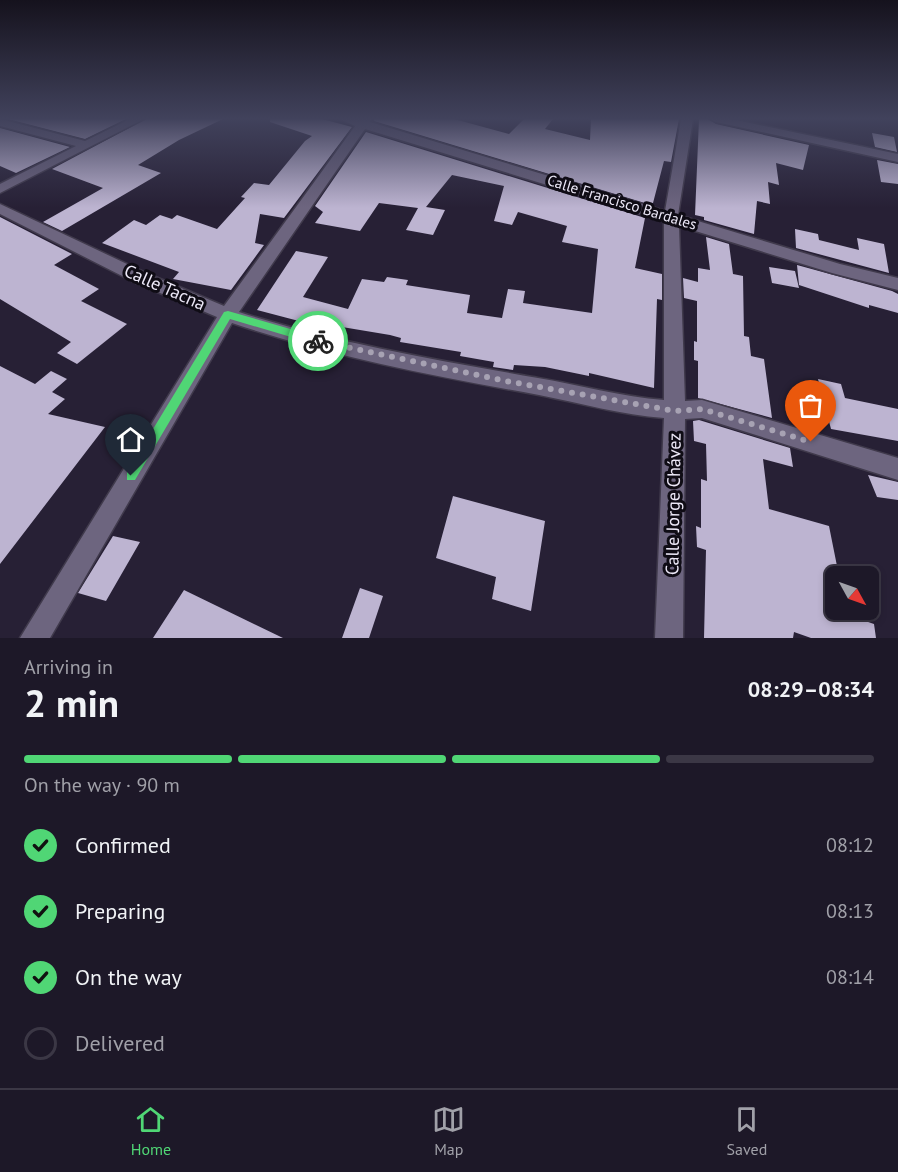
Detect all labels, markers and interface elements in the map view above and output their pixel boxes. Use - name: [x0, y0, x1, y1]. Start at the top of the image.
- street label: Calle Francisco Bardales: [545, 170, 699, 234]
- street label: Calle Tacna: [121, 259, 209, 315]
- courier: [288, 311, 348, 371]
- icon: bike: [302, 325, 335, 358]
- pin: [785, 380, 836, 442]
- icon: bag: [794, 389, 827, 422]
- pin: [105, 414, 156, 476]
- icon: home: [114, 423, 147, 456]
- street label: Calle Jorge Chávez: [660, 433, 686, 575]
- north arrow: [825, 566, 879, 620]
- map controls: [825, 566, 879, 620]
- text: Arriving in: [24, 654, 113, 680]
- text: 08:29–08:34: [748, 675, 874, 703]
- text: 2 min: [24, 677, 119, 728]
- text: On the way · 90 m: [24, 772, 180, 798]
- icon: check: [24, 829, 57, 862]
- text: Confirmed: [75, 831, 171, 859]
- text: 08:12: [826, 832, 874, 858]
- icon: check: [24, 895, 57, 928]
- text: Preparing: [75, 897, 165, 925]
- text: 08:13: [826, 898, 874, 924]
- icon: check: [24, 961, 57, 994]
- text: On the way: [75, 963, 182, 991]
- text: 08:14: [826, 964, 874, 990]
- text: Delivered: [75, 1029, 165, 1057]
- tab: Home: [131, 1103, 171, 1159]
- tab: Map: [432, 1103, 465, 1159]
- tab: Saved: [727, 1103, 767, 1159]

